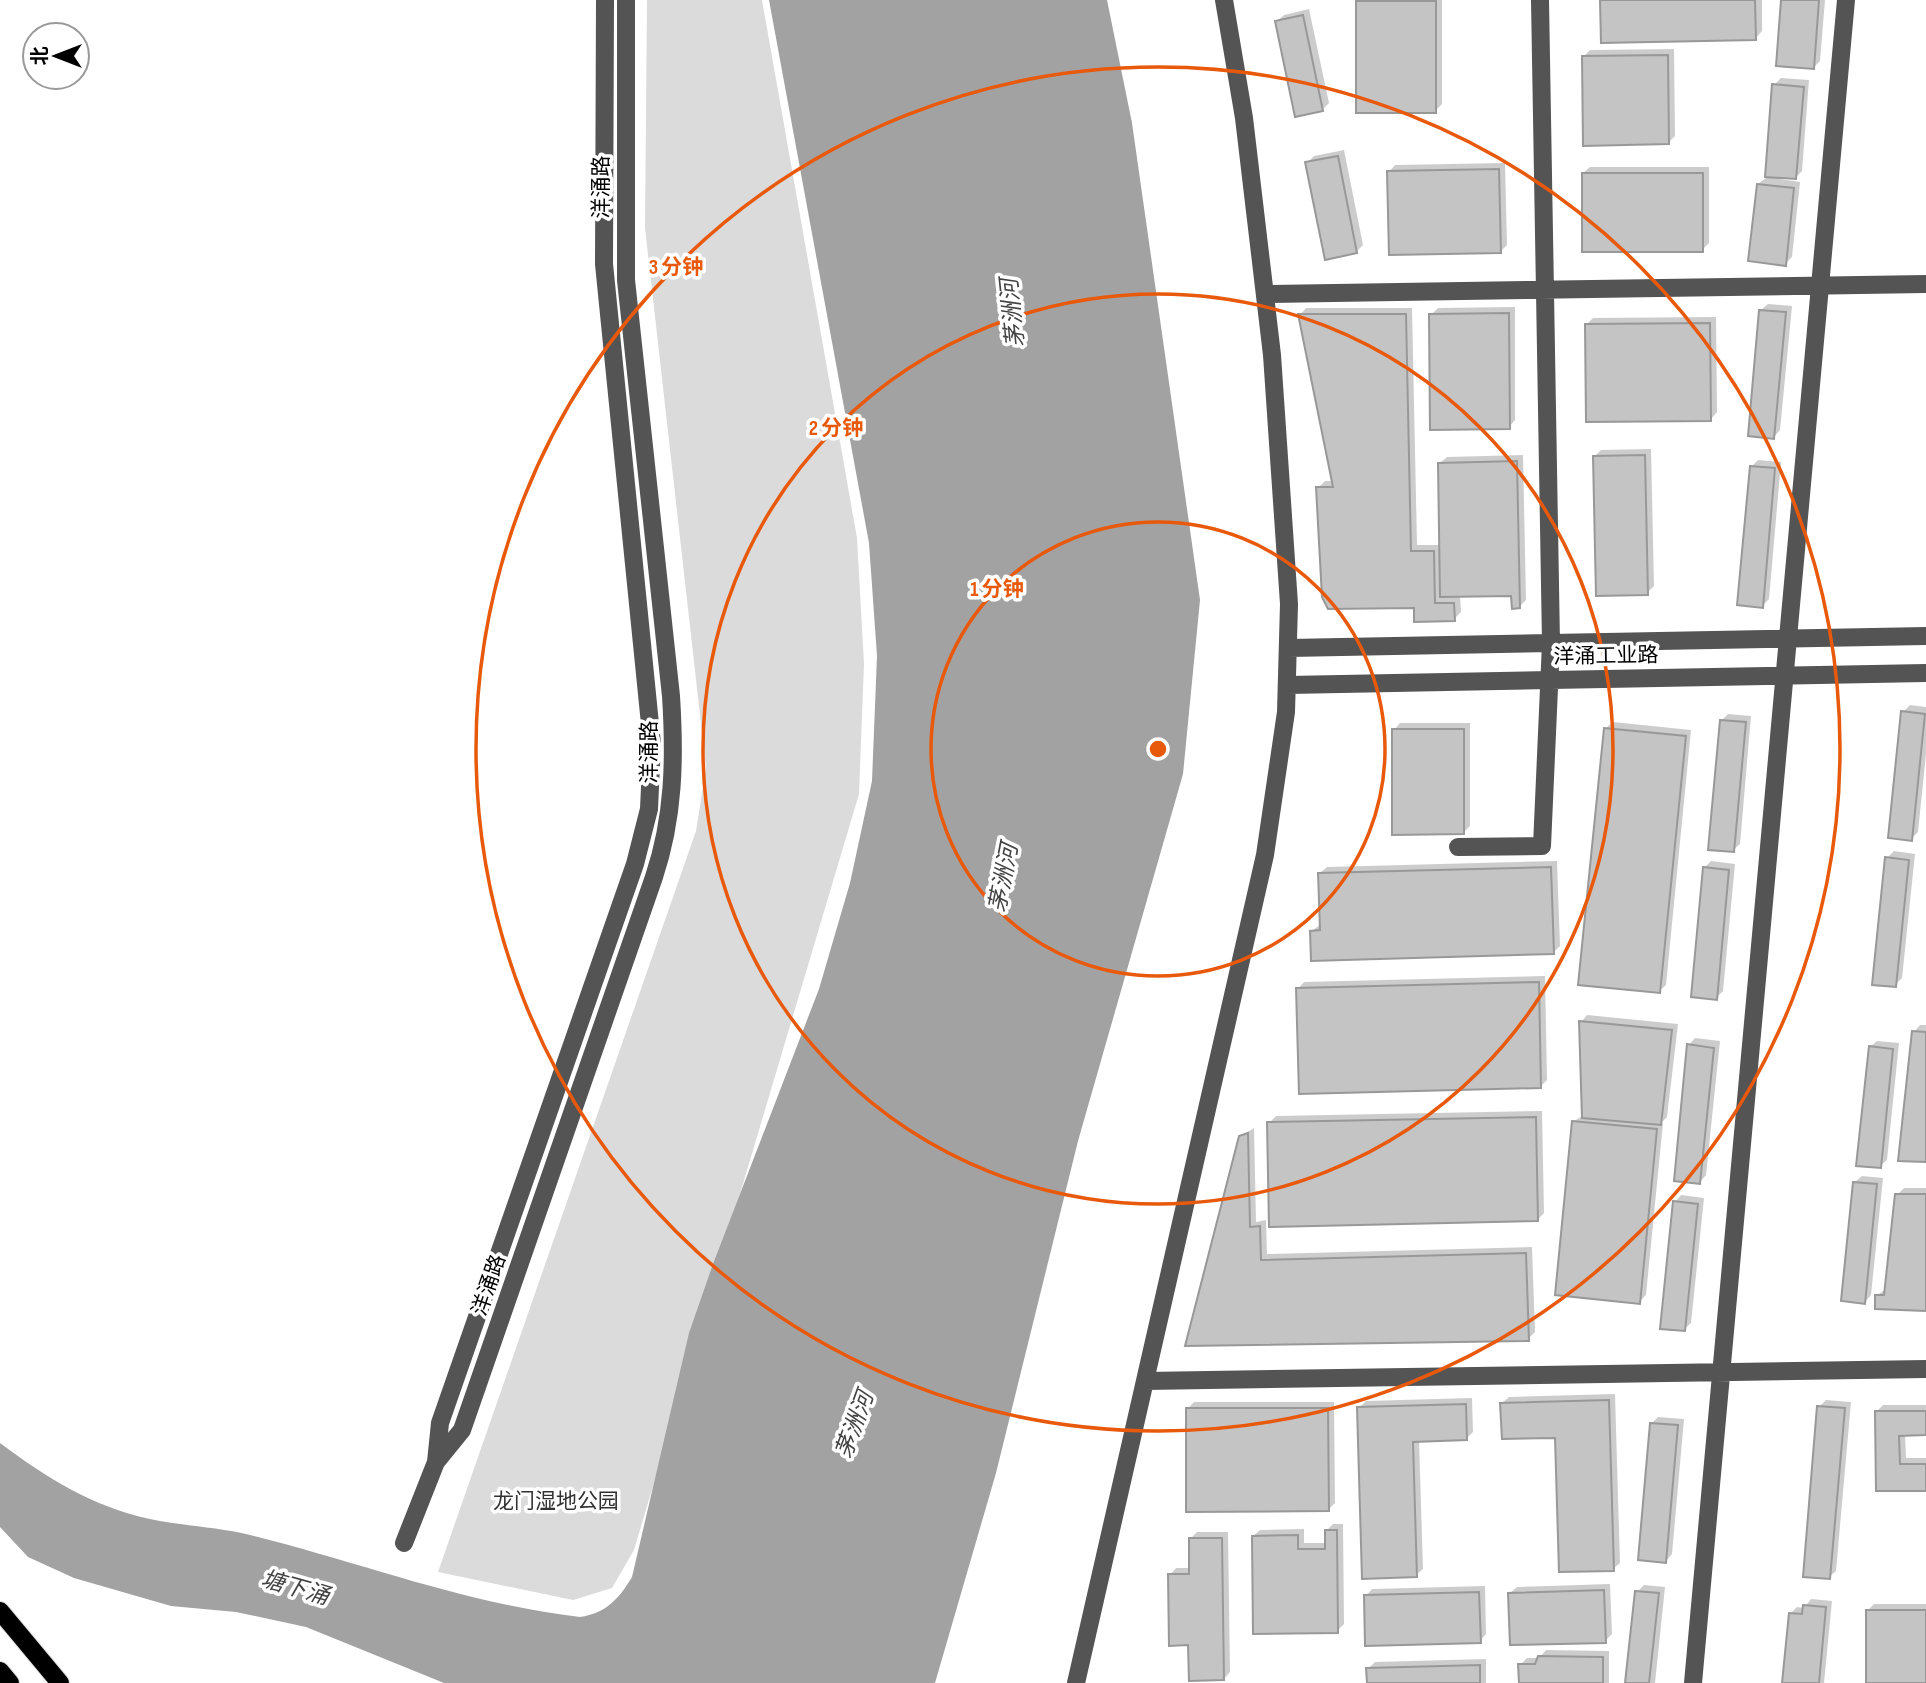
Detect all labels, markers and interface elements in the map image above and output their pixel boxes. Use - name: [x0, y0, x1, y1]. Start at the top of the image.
- north arrow: [21, 21, 91, 91]
- text: 北: [29, 46, 52, 66]
- street label: 洋涌路: [589, 156, 614, 219]
- text: 3 分钟: [649, 255, 703, 280]
- water label: 茅洲河: [995, 273, 1031, 349]
- text: 2 分钟: [809, 416, 863, 441]
- text: 1 分钟: [970, 577, 1024, 602]
- street label: 洋涌工业路: [1553, 643, 1659, 669]
- street label: 洋涌路: [637, 721, 662, 784]
- centre of rings: [1146, 737, 1170, 761]
- water label: 茅洲河: [984, 838, 1025, 915]
- street label: 洋涌路: [467, 1251, 511, 1319]
- water label: 茅洲河: [830, 1384, 881, 1462]
- park label: 龙门湿地公园: [493, 1489, 619, 1514]
- water label: 塘下涌: [258, 1565, 335, 1612]

